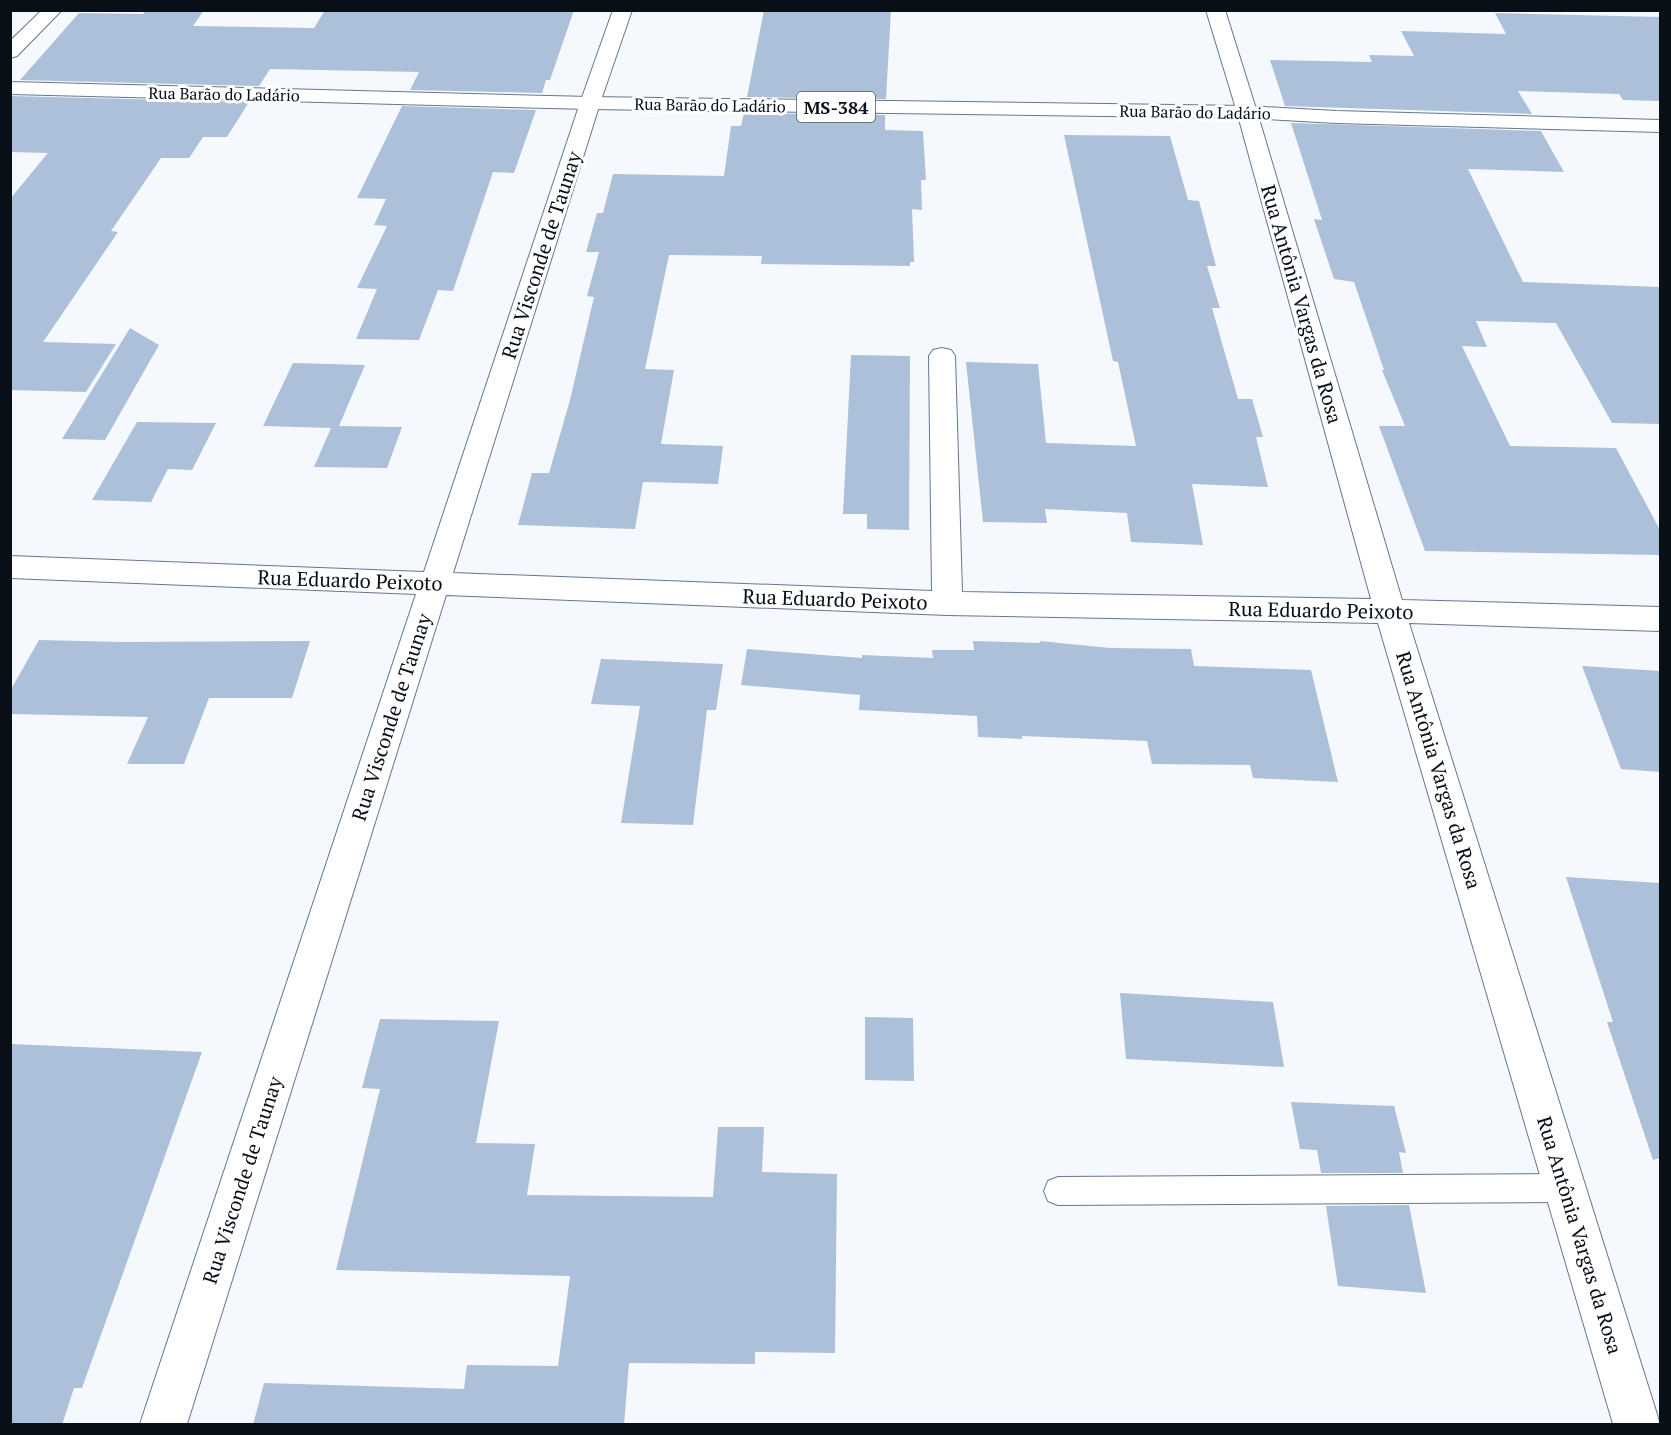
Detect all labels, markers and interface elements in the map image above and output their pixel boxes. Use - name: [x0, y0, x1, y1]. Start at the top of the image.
- street label: Rua Barão do Ladário: [148, 82, 300, 106]
- road number: MS-384: [797, 92, 875, 122]
- street label: Rua Barão do Ladário: [634, 93, 786, 117]
- street label: Rua Barão do Ladário: [1119, 100, 1271, 124]
- street label: Rua Visconde de Taunay: [495, 147, 588, 362]
- street label: Rua Antônia Vargas da Rosa: [1255, 181, 1349, 427]
- street label: Rua Eduardo Peixoto: [257, 563, 443, 597]
- street label: Rua Eduardo Peixoto: [742, 582, 928, 616]
- street label: Rua Eduardo Peixoto: [1228, 595, 1414, 625]
- street label: Rua Visconde de Taunay: [345, 609, 438, 824]
- street label: Rua Antônia Vargas da Rosa: [1390, 648, 1488, 892]
- street label: Rua Visconde de Taunay: [196, 1072, 289, 1287]
- street label: Rua Antônia Vargas da Rosa: [1531, 1113, 1629, 1357]

